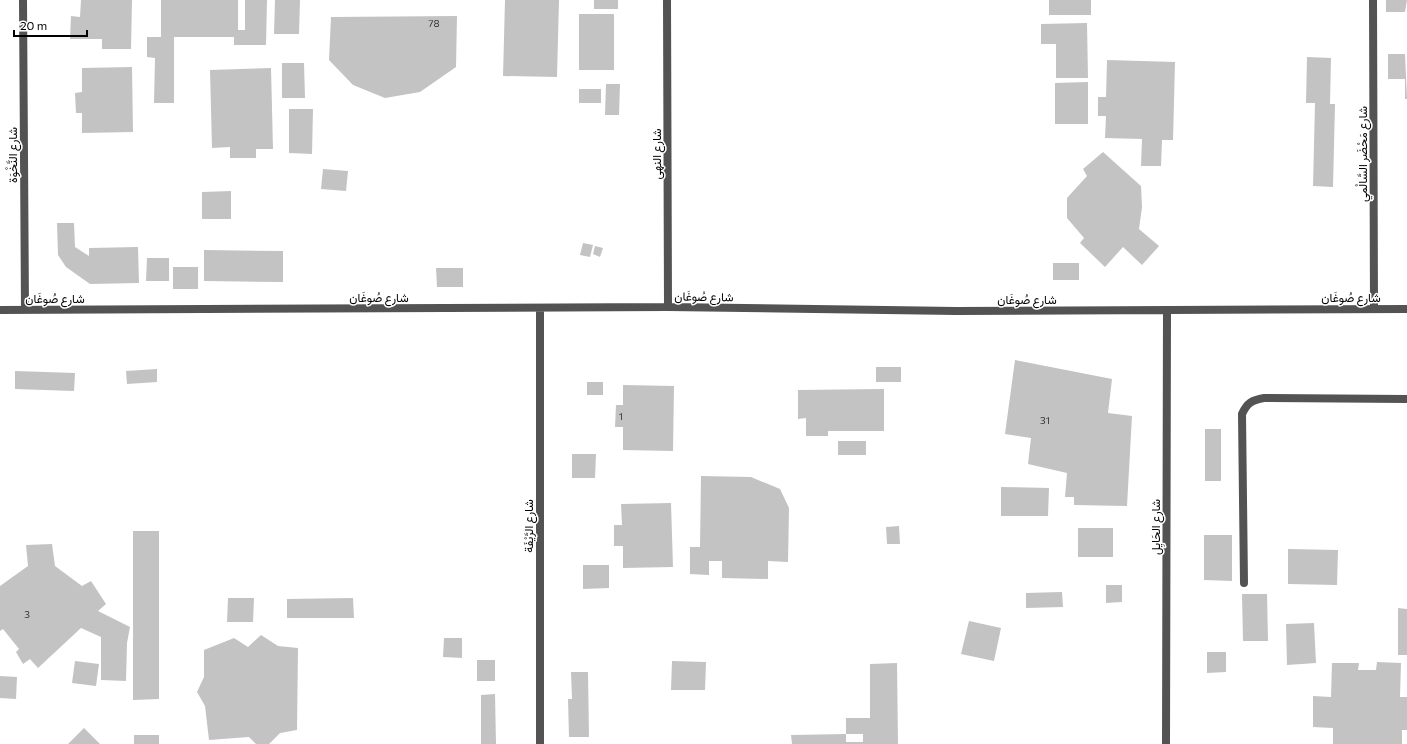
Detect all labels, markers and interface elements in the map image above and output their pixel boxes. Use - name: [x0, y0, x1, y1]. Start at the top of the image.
- scale bar: [14, 12, 87, 38]
- house number: 78: [428, 17, 440, 29]
- text: 20 m: [20, 18, 47, 32]
- street label: شارع مَحْضَر السَّالْمي: [1355, 106, 1373, 202]
- street label: شارع النَّخْوَة: [5, 127, 22, 183]
- street label: شارع النهى: [649, 129, 666, 179]
- street label: شارع صُوغَان: [674, 288, 734, 307]
- street label: شارع صُوغَان: [349, 290, 409, 307]
- street label: شارع صُوغَان: [1321, 290, 1381, 307]
- street label: شارع صُوغَان: [25, 291, 85, 308]
- street label: شارع صُوغَان: [997, 292, 1057, 309]
- house number: 1: [619, 410, 623, 422]
- house number: 31: [1040, 414, 1050, 426]
- street label: شارع الرَّيْفَة: [521, 499, 538, 553]
- street label: شارع الحَايِل: [1148, 499, 1165, 555]
- house number: 3: [24, 608, 30, 620]

